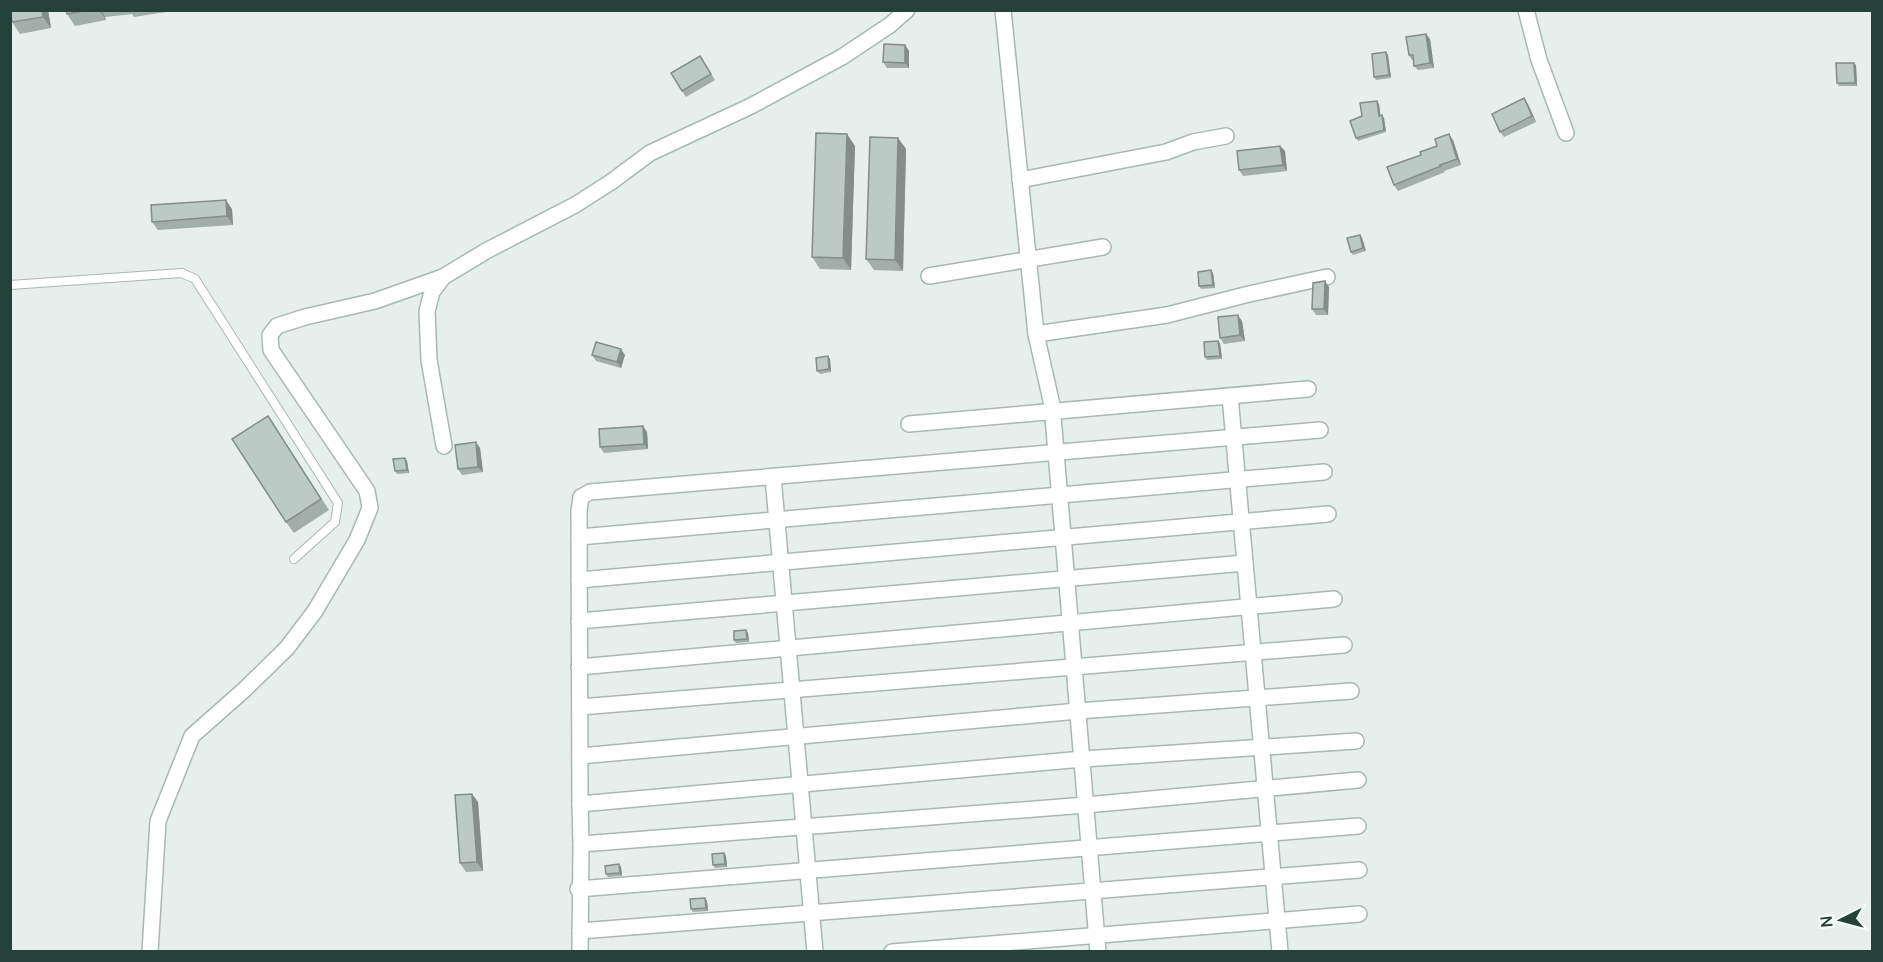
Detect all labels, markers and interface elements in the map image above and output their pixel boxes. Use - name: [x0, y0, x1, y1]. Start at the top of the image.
- north arrow: [1811, 890, 1871, 950]
- text: N: [1815, 915, 1838, 928]

